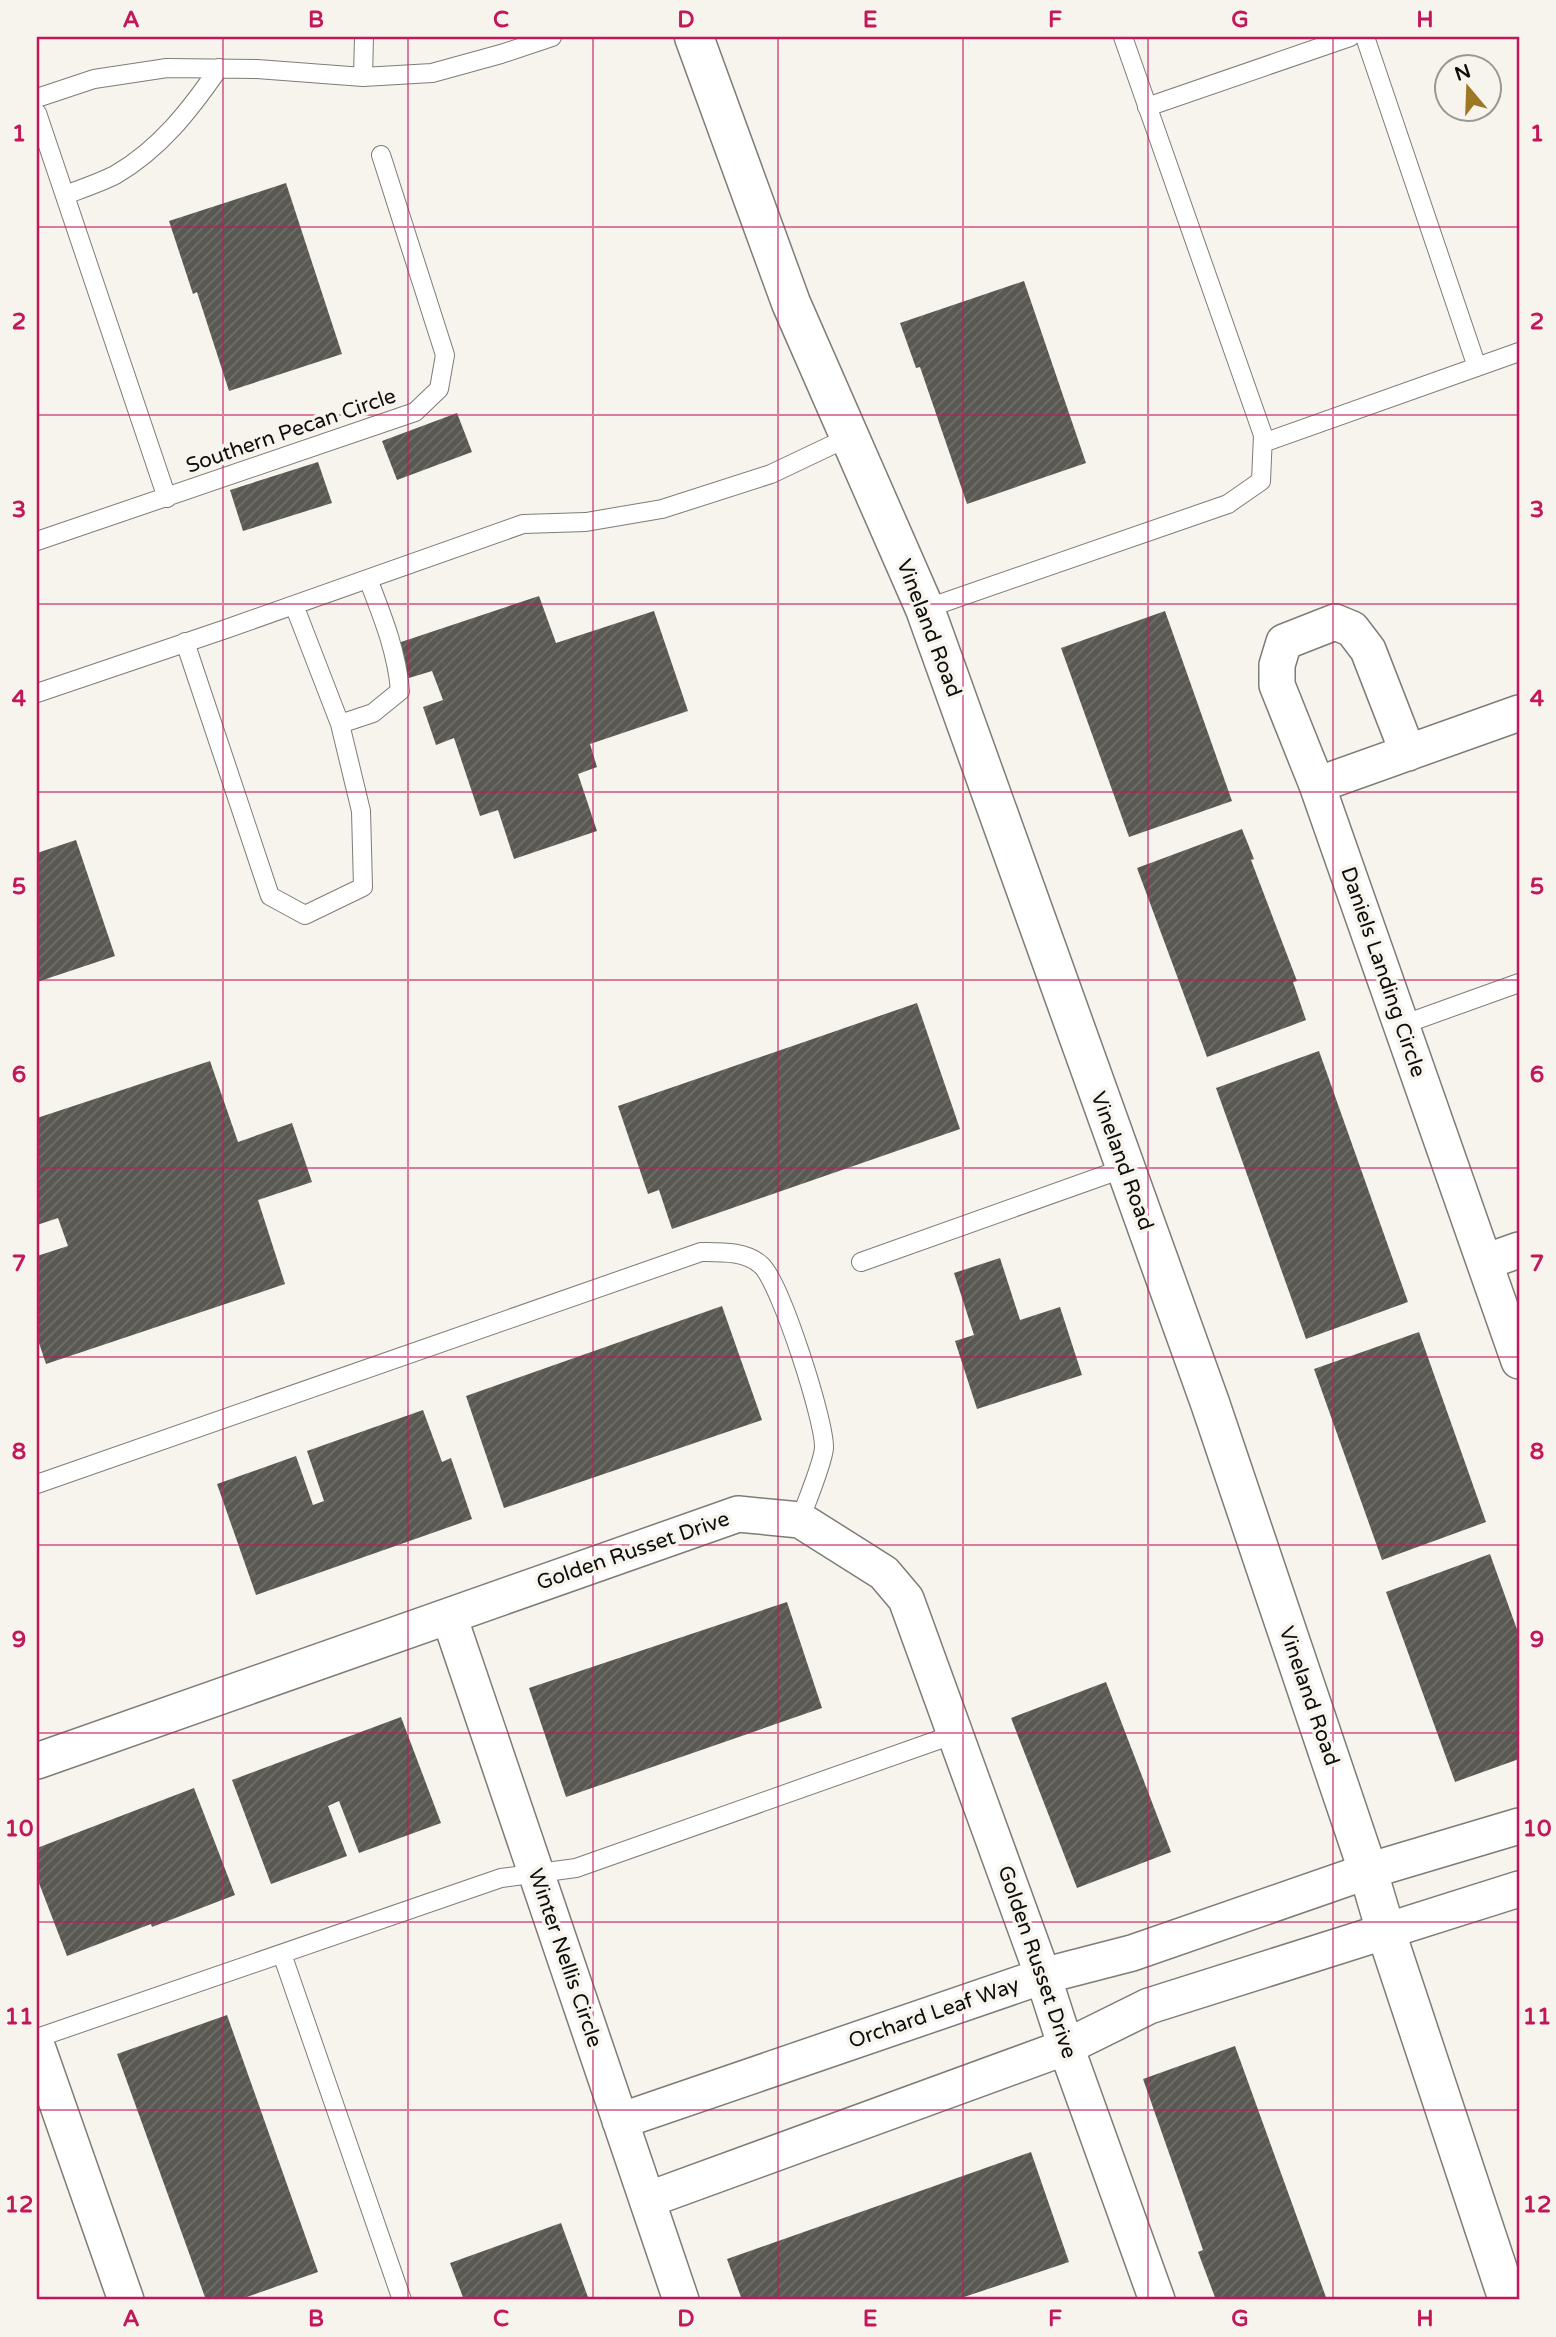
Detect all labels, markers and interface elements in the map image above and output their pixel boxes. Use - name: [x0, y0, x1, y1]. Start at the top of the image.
- text: A: [122, 6, 140, 34]
- text: B: [308, 6, 324, 34]
- text: C: [493, 6, 509, 34]
- text: D: [677, 6, 695, 34]
- text: E: [863, 6, 877, 34]
- text: F: [1048, 6, 1062, 34]
- text: G: [1231, 6, 1249, 34]
- text: H: [1416, 6, 1434, 34]
- north arrow: [1434, 52, 1504, 122]
- text: N: [1452, 60, 1474, 86]
- text: 1: [12, 120, 26, 148]
- text: 1: [1530, 120, 1544, 148]
- text: 2: [12, 308, 26, 336]
- text: 2: [1530, 308, 1544, 336]
- street label: Southern Pecan Circle: [183, 383, 399, 479]
- text: 3: [12, 496, 26, 524]
- text: 3: [1530, 496, 1544, 524]
- street label: Vineland Road: [891, 556, 967, 700]
- text: 4: [12, 685, 27, 713]
- text: 4: [1530, 685, 1545, 713]
- street label: Daniels Landing Circle: [1335, 864, 1431, 1080]
- text: 5: [12, 873, 26, 901]
- text: 5: [1530, 873, 1544, 901]
- text: 6: [12, 1061, 26, 1089]
- text: 6: [1530, 1061, 1544, 1089]
- street label: Vineland Road: [1085, 1088, 1159, 1234]
- text: 7: [12, 1250, 26, 1278]
- text: 7: [1530, 1250, 1544, 1278]
- text: 8: [12, 1438, 26, 1466]
- text: 8: [1530, 1438, 1544, 1466]
- street label: Golden Russet Drive: [533, 1506, 733, 1596]
- street label: Vineland Road: [1273, 1623, 1345, 1769]
- text: 9: [12, 1626, 26, 1654]
- text: 9: [1530, 1626, 1544, 1654]
- text: 10: [5, 1815, 33, 1843]
- text: 10: [1523, 1815, 1551, 1843]
- street label: Golden Russet Drive: [992, 1862, 1082, 2062]
- street label: Winter Nellis Circle: [523, 1865, 607, 2051]
- street label: Orchard Leaf Way: [845, 1972, 1023, 2054]
- text: 11: [5, 2003, 33, 2031]
- text: 11: [1523, 2003, 1551, 2031]
- text: 12: [5, 2191, 33, 2219]
- text: 12: [1523, 2191, 1551, 2219]
- text: A: [122, 2305, 140, 2333]
- text: B: [308, 2305, 324, 2333]
- text: C: [493, 2305, 509, 2333]
- text: D: [677, 2305, 695, 2333]
- text: E: [863, 2305, 877, 2333]
- text: F: [1048, 2305, 1062, 2333]
- text: G: [1231, 2305, 1249, 2333]
- text: H: [1416, 2305, 1434, 2333]

